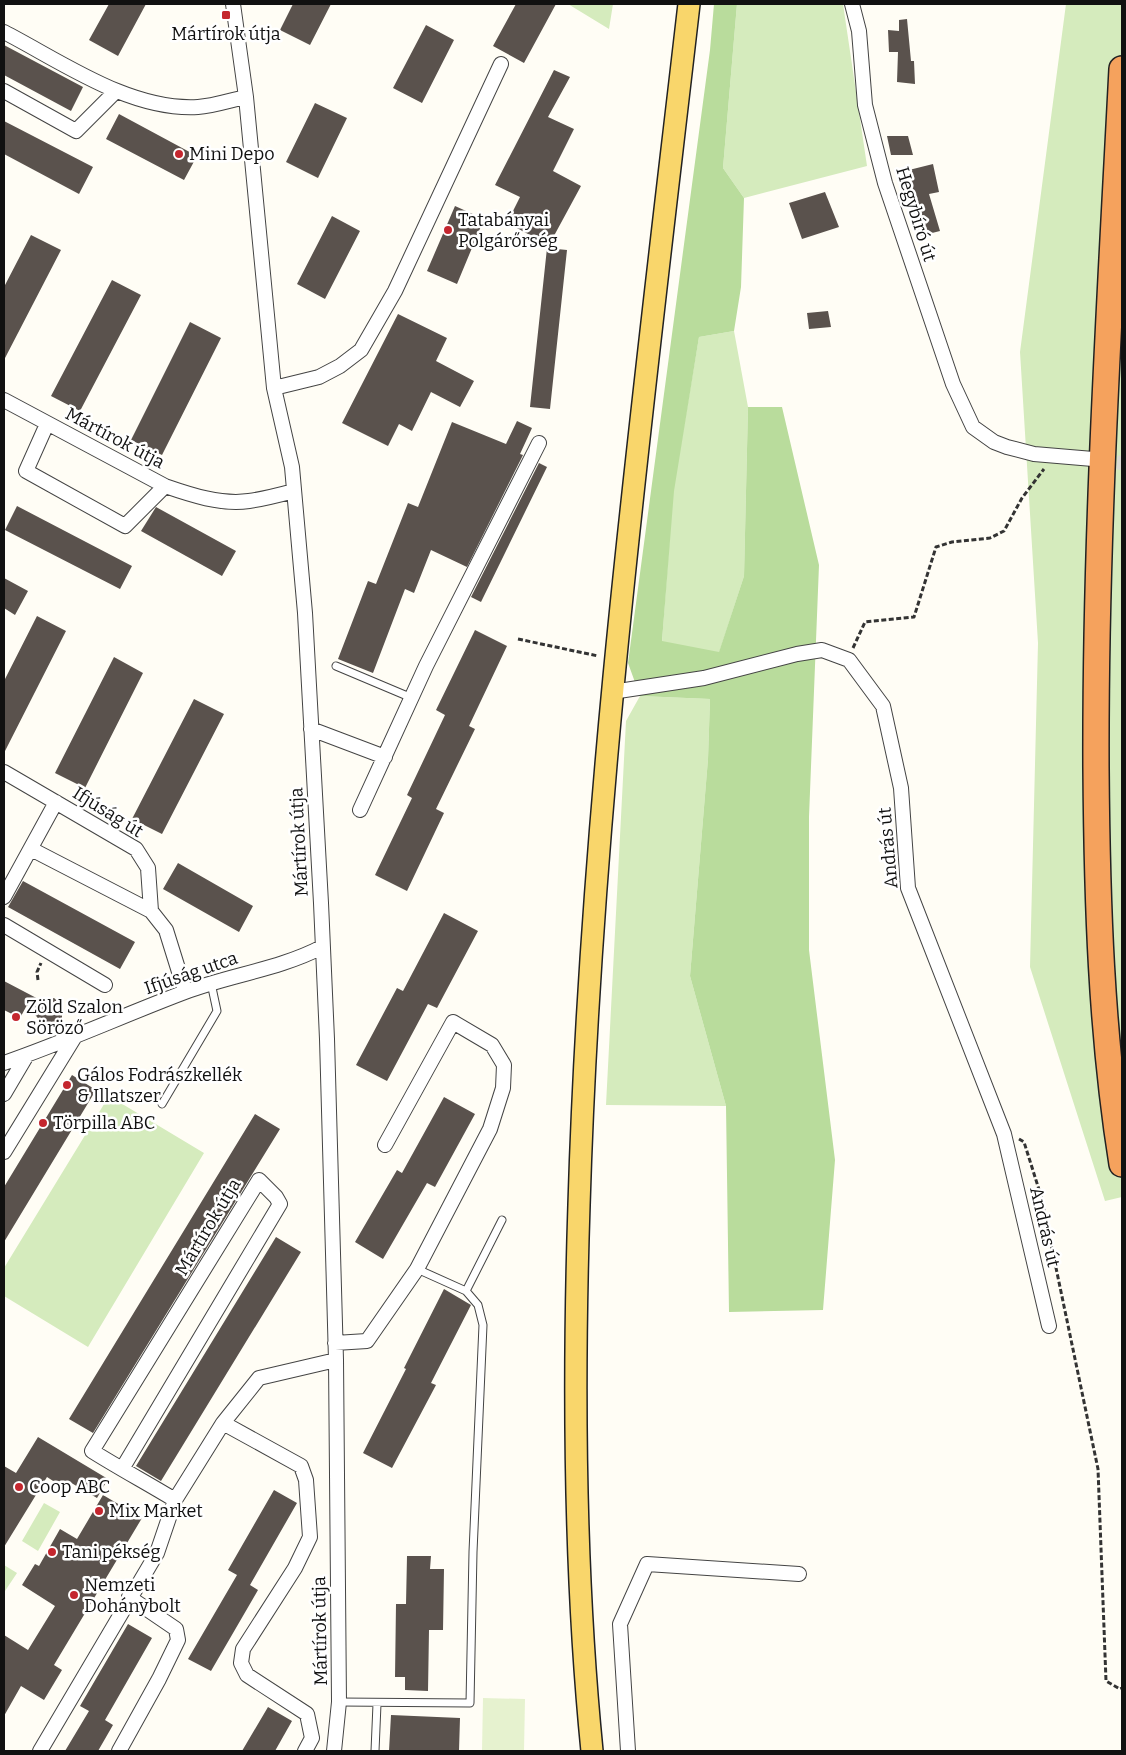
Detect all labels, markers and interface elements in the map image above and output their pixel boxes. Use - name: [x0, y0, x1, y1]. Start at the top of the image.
- marker: Mártírok útja: [220, 9, 232, 21]
- place label: Mártírok útja: [171, 23, 281, 45]
- place label: Mini Depo: [189, 143, 275, 165]
- marker: Mini Depo: [173, 148, 185, 160]
- street label: Hegybíró út: [891, 164, 941, 265]
- place label: Tatabányai Polgárőrség: [458, 209, 558, 252]
- marker: Tatabányai Polgárőrség: [442, 224, 454, 236]
- street label: Mártírok útja: [62, 403, 169, 473]
- street label: Ifjúság út: [69, 782, 148, 842]
- street label: Mártírok útja: [285, 787, 313, 897]
- street label: András út: [873, 806, 903, 890]
- street label: Ifjúság utca: [141, 947, 241, 999]
- place label: Zöld Szalon Söröző: [26, 996, 124, 1039]
- marker: Zöld Szalon Söröző: [10, 1011, 22, 1023]
- place label: Gálos Fodrászkellék & Illatszer: [77, 1064, 243, 1107]
- marker: Gálos Fodrászkellék & Illatszer: [61, 1079, 73, 1091]
- place label: Törpilla ABC: [53, 1112, 155, 1134]
- marker: Törpilla ABC: [37, 1117, 49, 1129]
- street label: Mártírok útja: [170, 1174, 246, 1280]
- street label: András út: [1025, 1185, 1065, 1270]
- place label: Coop ABC: [29, 1476, 110, 1498]
- marker: Coop ABC: [13, 1481, 25, 1493]
- place label: Mix Market: [109, 1500, 203, 1522]
- marker: Mix Market: [93, 1505, 105, 1517]
- place label: Tani pékség: [62, 1541, 161, 1563]
- marker: Tani pékség: [46, 1546, 58, 1558]
- place label: Nemzeti Dohánybolt: [84, 1574, 181, 1617]
- street label: Mártírok útja: [308, 1576, 332, 1686]
- marker: Nemzeti Dohánybolt: [68, 1589, 80, 1601]

